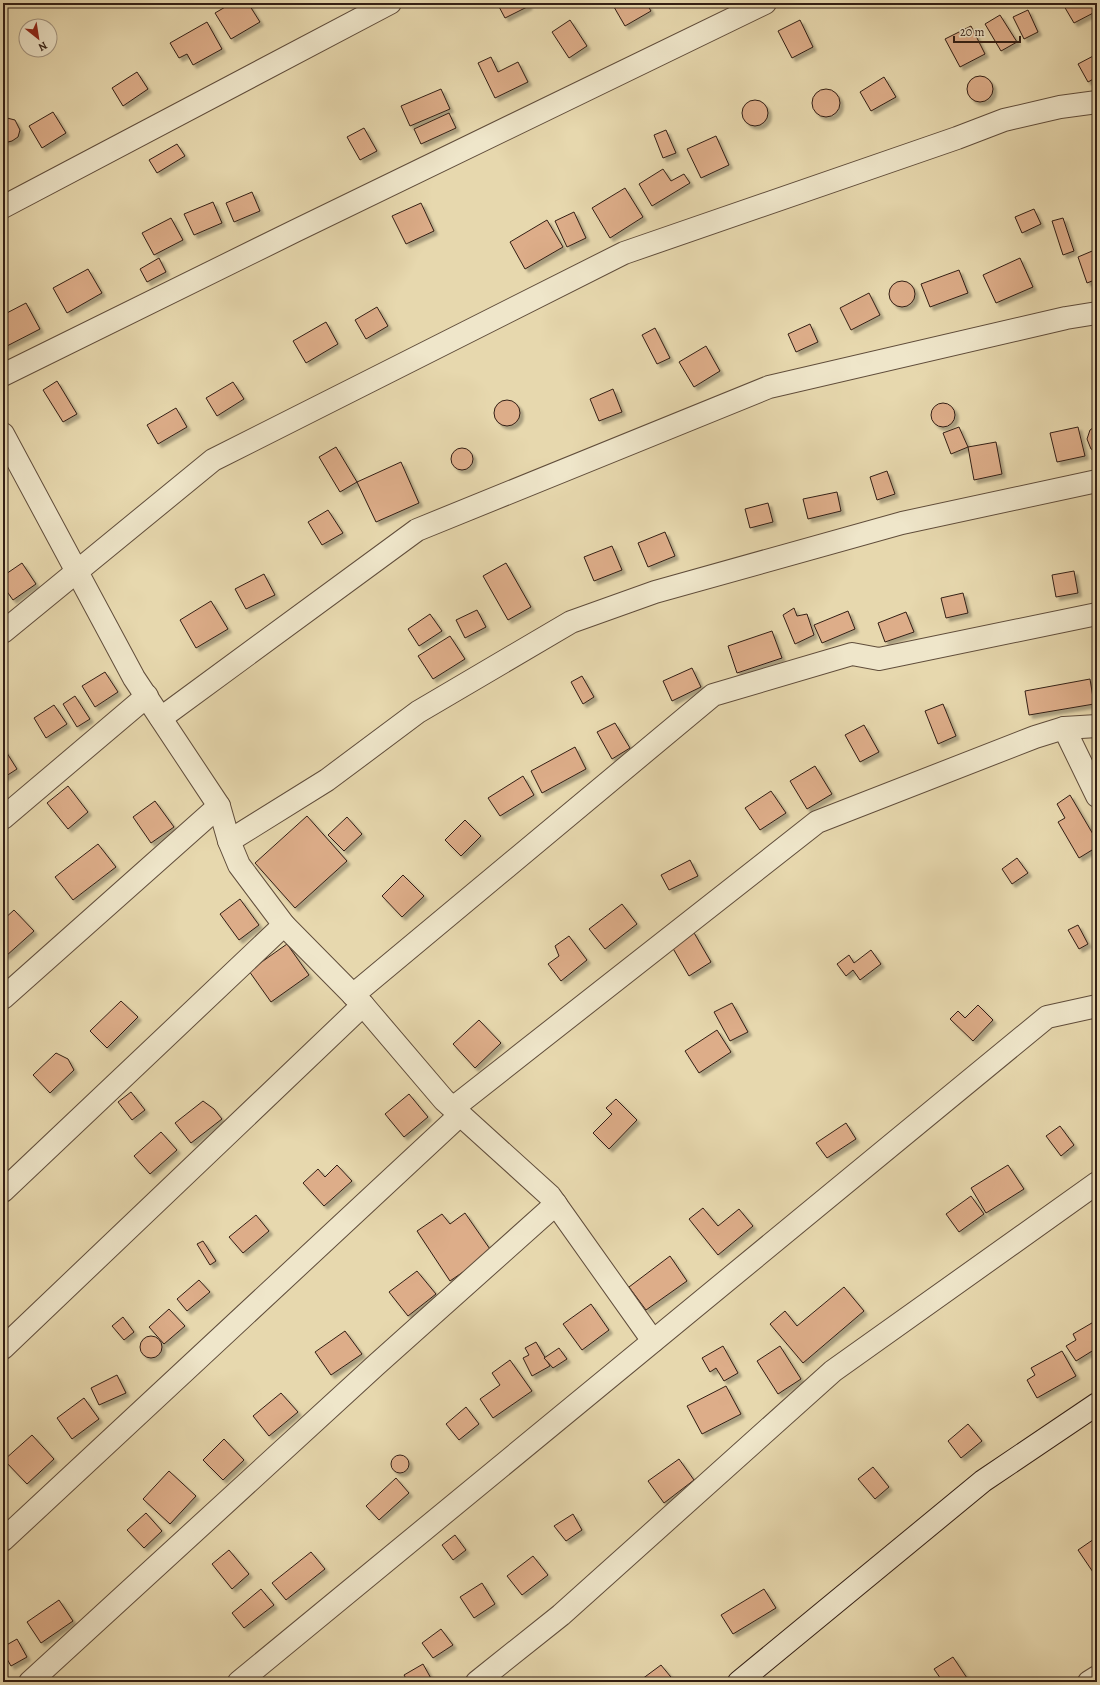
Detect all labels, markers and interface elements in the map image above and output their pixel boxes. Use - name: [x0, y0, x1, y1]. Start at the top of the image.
- north arrow: [18, 18, 58, 58]
- scale bar: [954, 18, 1020, 44]
- text: 20 m: [960, 24, 984, 40]
- text: N: [36, 38, 50, 55]

